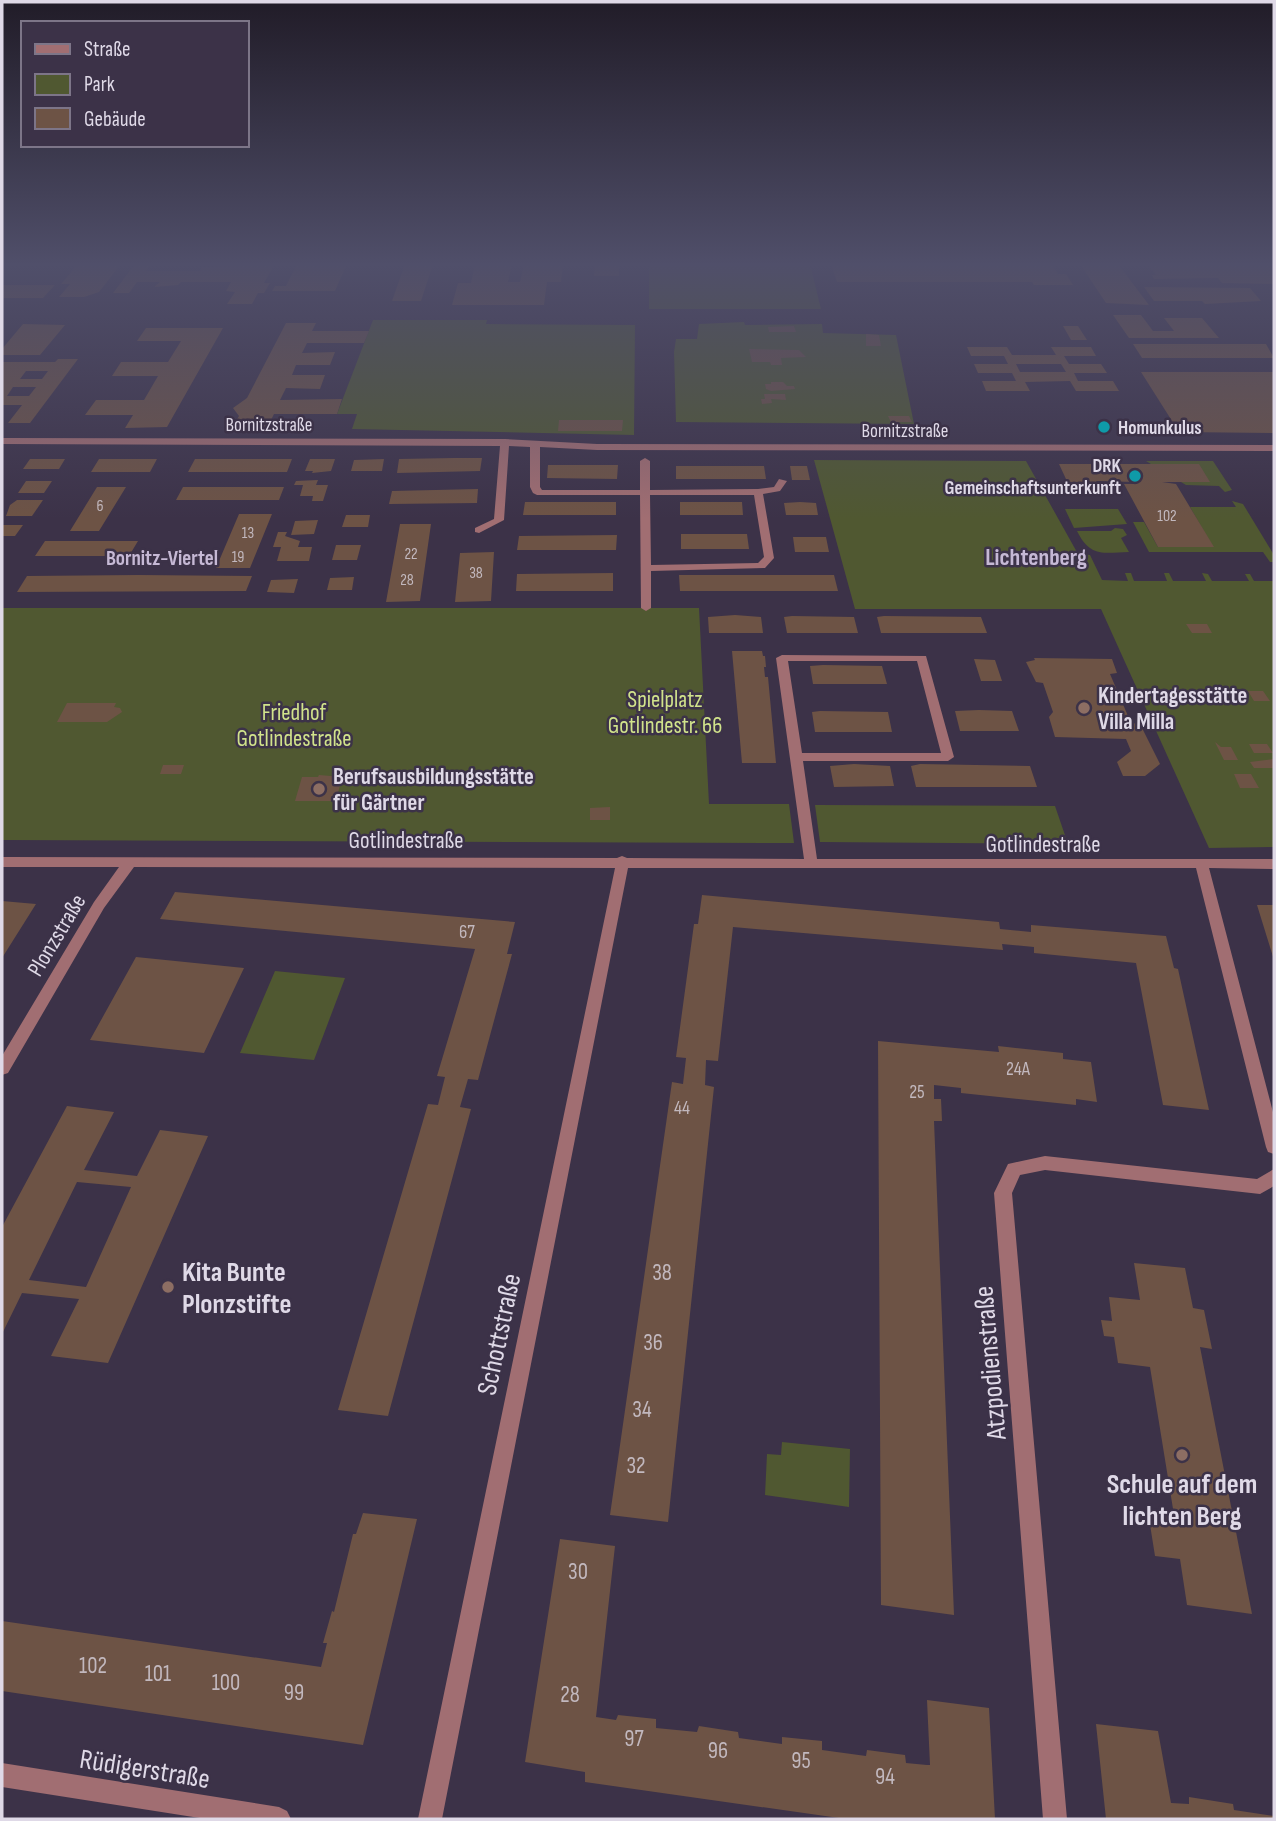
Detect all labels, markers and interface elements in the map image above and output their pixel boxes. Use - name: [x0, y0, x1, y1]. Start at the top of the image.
- legend: [21, 21, 248, 147]
- text: Straße: [84, 37, 130, 62]
- text: Park: [84, 72, 115, 97]
- text: Gebäude: [84, 107, 146, 132]
- street label: Bornitzstraße: [226, 414, 312, 437]
- place label: Homunkulus: [1118, 417, 1202, 440]
- marker: Homunkulus: [1096, 419, 1112, 435]
- street label: Bornitzstraße: [862, 420, 948, 443]
- place label: DRK Gemeinschaftsunterkunft: [945, 455, 1122, 500]
- marker: DRK Gemeinschaftsunterkunft: [1127, 468, 1143, 484]
- house number: 6: [96, 497, 104, 516]
- house number: 102: [1157, 507, 1177, 526]
- house number: 13: [242, 524, 254, 543]
- district label: Lichtenberg: [985, 543, 1087, 572]
- house number: 22: [404, 545, 418, 564]
- district label: Bornitz-Viertel: [106, 546, 218, 571]
- house number: 19: [232, 548, 244, 567]
- house number: 38: [469, 564, 483, 583]
- house number: 28: [400, 571, 414, 590]
- place label: Kindertagesstätte Villa Milla: [1098, 682, 1247, 736]
- park label: Spielplatz Gotlindestr. 66: [608, 686, 722, 740]
- park label: Friedhof Gotlindestraße: [236, 699, 352, 753]
- marker: Kindertagesstätte Villa Milla: [1076, 700, 1092, 716]
- place label: Berufsausbildungsstätte für Gärtner: [333, 763, 534, 817]
- marker: Berufsausbildungsstätte für Gärtner: [311, 781, 327, 797]
- street label: Gotlindestraße: [348, 827, 464, 855]
- street label: Gotlindestraße: [985, 831, 1101, 859]
- street label: Plonzstraße: [21, 889, 92, 982]
- house number: 67: [459, 921, 475, 944]
- house number: 24A: [1006, 1058, 1031, 1081]
- house number: 25: [909, 1081, 925, 1104]
- house number: 44: [674, 1097, 690, 1120]
- place label: Kita Bunte Plonzstifte: [182, 1256, 291, 1321]
- house number: 38: [652, 1259, 672, 1287]
- street label: Schottstraße: [470, 1270, 528, 1398]
- marker: Kita Bunte Plonzstifte: [160, 1279, 176, 1295]
- street label: Atzpodienstraße: [967, 1285, 1014, 1442]
- house number: 36: [643, 1329, 663, 1357]
- house number: 34: [632, 1396, 652, 1424]
- marker: Schule auf dem lichten Berg: [1174, 1447, 1190, 1463]
- house number: 32: [626, 1452, 646, 1480]
- place label: Schule auf dem lichten Berg: [1107, 1468, 1257, 1533]
- house number: 30: [568, 1558, 588, 1586]
- house number: 102: [79, 1652, 107, 1680]
- house number: 101: [145, 1660, 171, 1688]
- house number: 100: [212, 1669, 240, 1697]
- house number: 99: [284, 1679, 304, 1707]
- house number: 28: [560, 1681, 580, 1709]
- house number: 97: [624, 1725, 644, 1753]
- house number: 96: [708, 1737, 728, 1765]
- street label: Rüdigerstraße: [77, 1743, 212, 1796]
- house number: 95: [791, 1747, 811, 1775]
- house number: 94: [875, 1763, 895, 1791]

